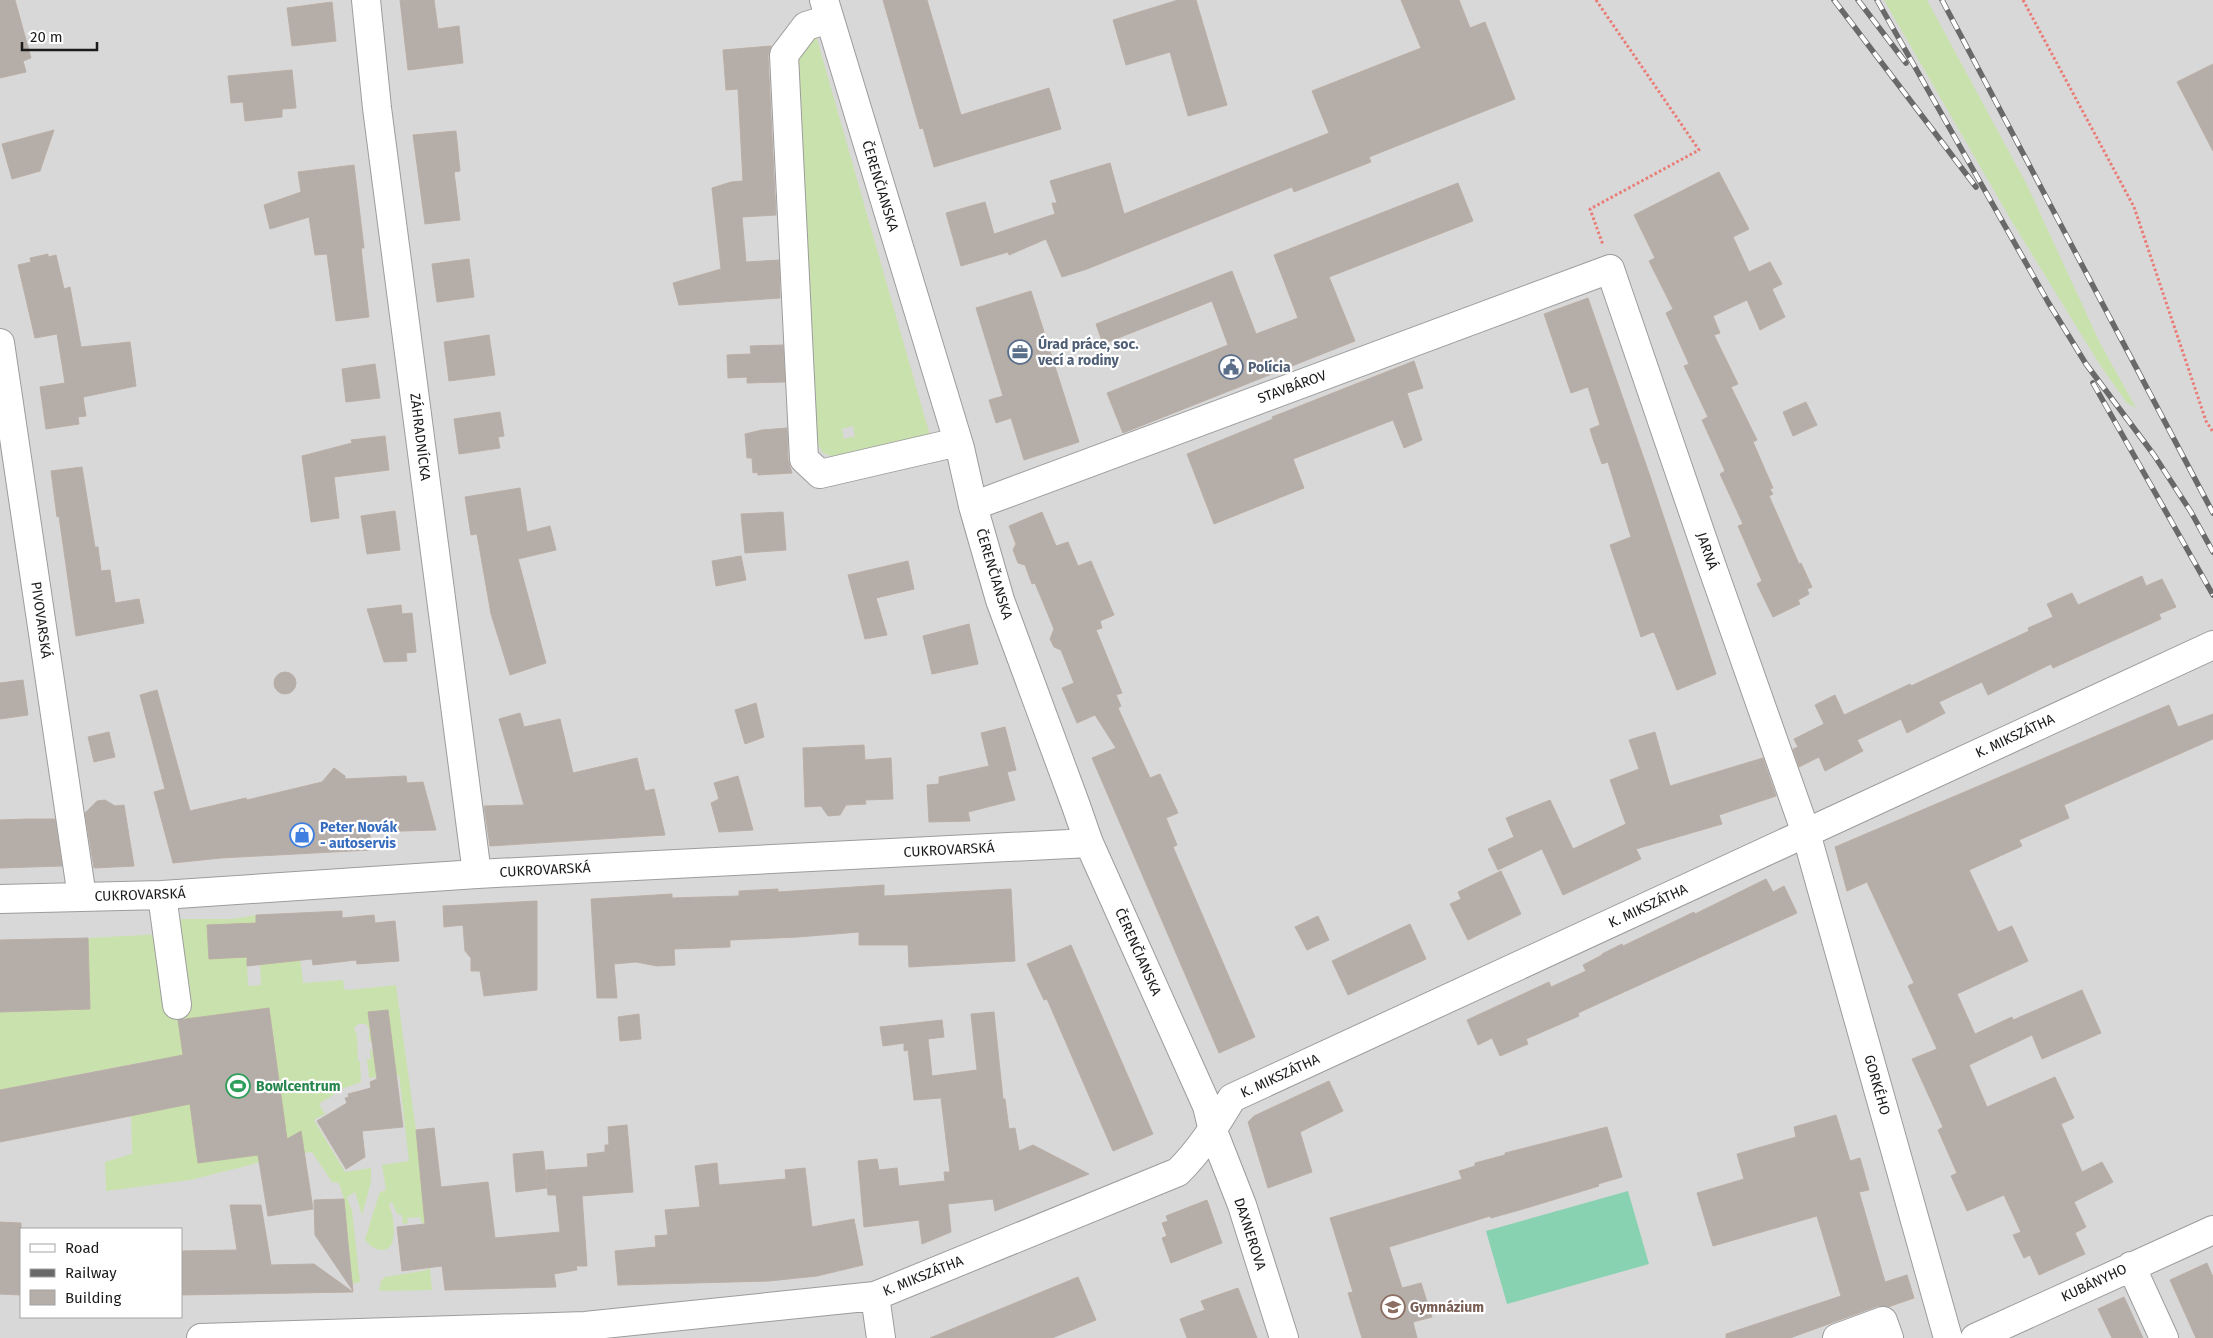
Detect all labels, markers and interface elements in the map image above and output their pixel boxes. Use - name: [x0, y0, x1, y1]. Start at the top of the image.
- scale bar: [22, 20, 98, 52]
- text: 20 m: [30, 28, 63, 46]
- street label: ČERENČIANSKA: [858, 138, 903, 234]
- place label: Úrad práce, soc. vecí a rodiny: [1037, 335, 1139, 369]
- office icon: Úrad práce, soc. vecí a rodiny: [1007, 339, 1033, 365]
- public building icon: Polícia: [1218, 354, 1244, 380]
- place label: Polícia: [1248, 359, 1291, 376]
- street label: STAVBÁROV: [1255, 366, 1329, 407]
- street label: ZÁHRADNÍCKA: [406, 392, 435, 482]
- street label: ČERENČIANSKA: [972, 526, 1017, 622]
- street label: JARNÁ: [1693, 530, 1722, 572]
- street label: PIVOVARSKÁ: [27, 580, 56, 660]
- street label: K. MIKSZÁTHA: [1972, 709, 2057, 762]
- place label: Peter Novák - autoservis: [320, 819, 397, 852]
- shop icon: Peter Novák - autoservis: [289, 822, 315, 848]
- street label: CUKROVARSKÁ: [903, 838, 995, 861]
- street label: CUKROVARSKÁ: [499, 858, 591, 881]
- street label: K. MIKSZÁTHA: [1605, 879, 1690, 932]
- street label: CUKROVARSKÁ: [94, 884, 186, 905]
- street label: ČERENČIANSKA: [1111, 905, 1166, 999]
- street label: K. MIKSZÁTHA: [1237, 1049, 1322, 1102]
- street label: GORKÉHO: [1860, 1053, 1895, 1117]
- sports icon: Bowlcentrum: [225, 1073, 251, 1099]
- place label: Bowlcentrum: [256, 1078, 341, 1095]
- street label: DAXNEROVA: [1230, 1196, 1270, 1272]
- legend: [20, 1228, 182, 1318]
- text: Road: [65, 1239, 100, 1257]
- street label: K. MIKSZÁTHA: [880, 1251, 966, 1300]
- street label: KUBÁNYHO: [2058, 1260, 2129, 1306]
- text: Railway: [65, 1264, 117, 1282]
- text: Building: [65, 1289, 121, 1307]
- school or university icon: Gymnázium: [1380, 1294, 1406, 1320]
- place label: Gymnázium: [1410, 1299, 1484, 1316]

